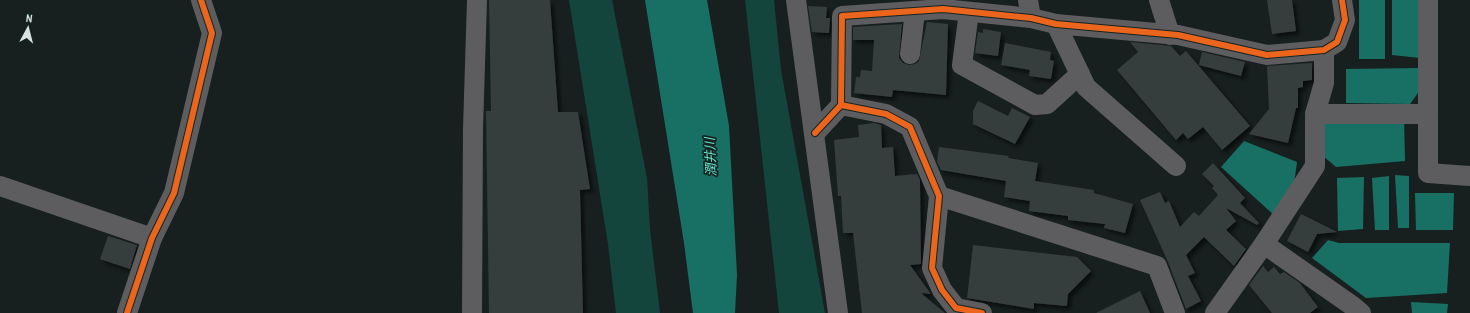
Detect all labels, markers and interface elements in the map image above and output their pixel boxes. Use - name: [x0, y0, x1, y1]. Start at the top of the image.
- north arrow: [8, 8, 48, 48]
- text: N: [25, 11, 33, 25]
- water label: 潤井川: [701, 135, 720, 177]

